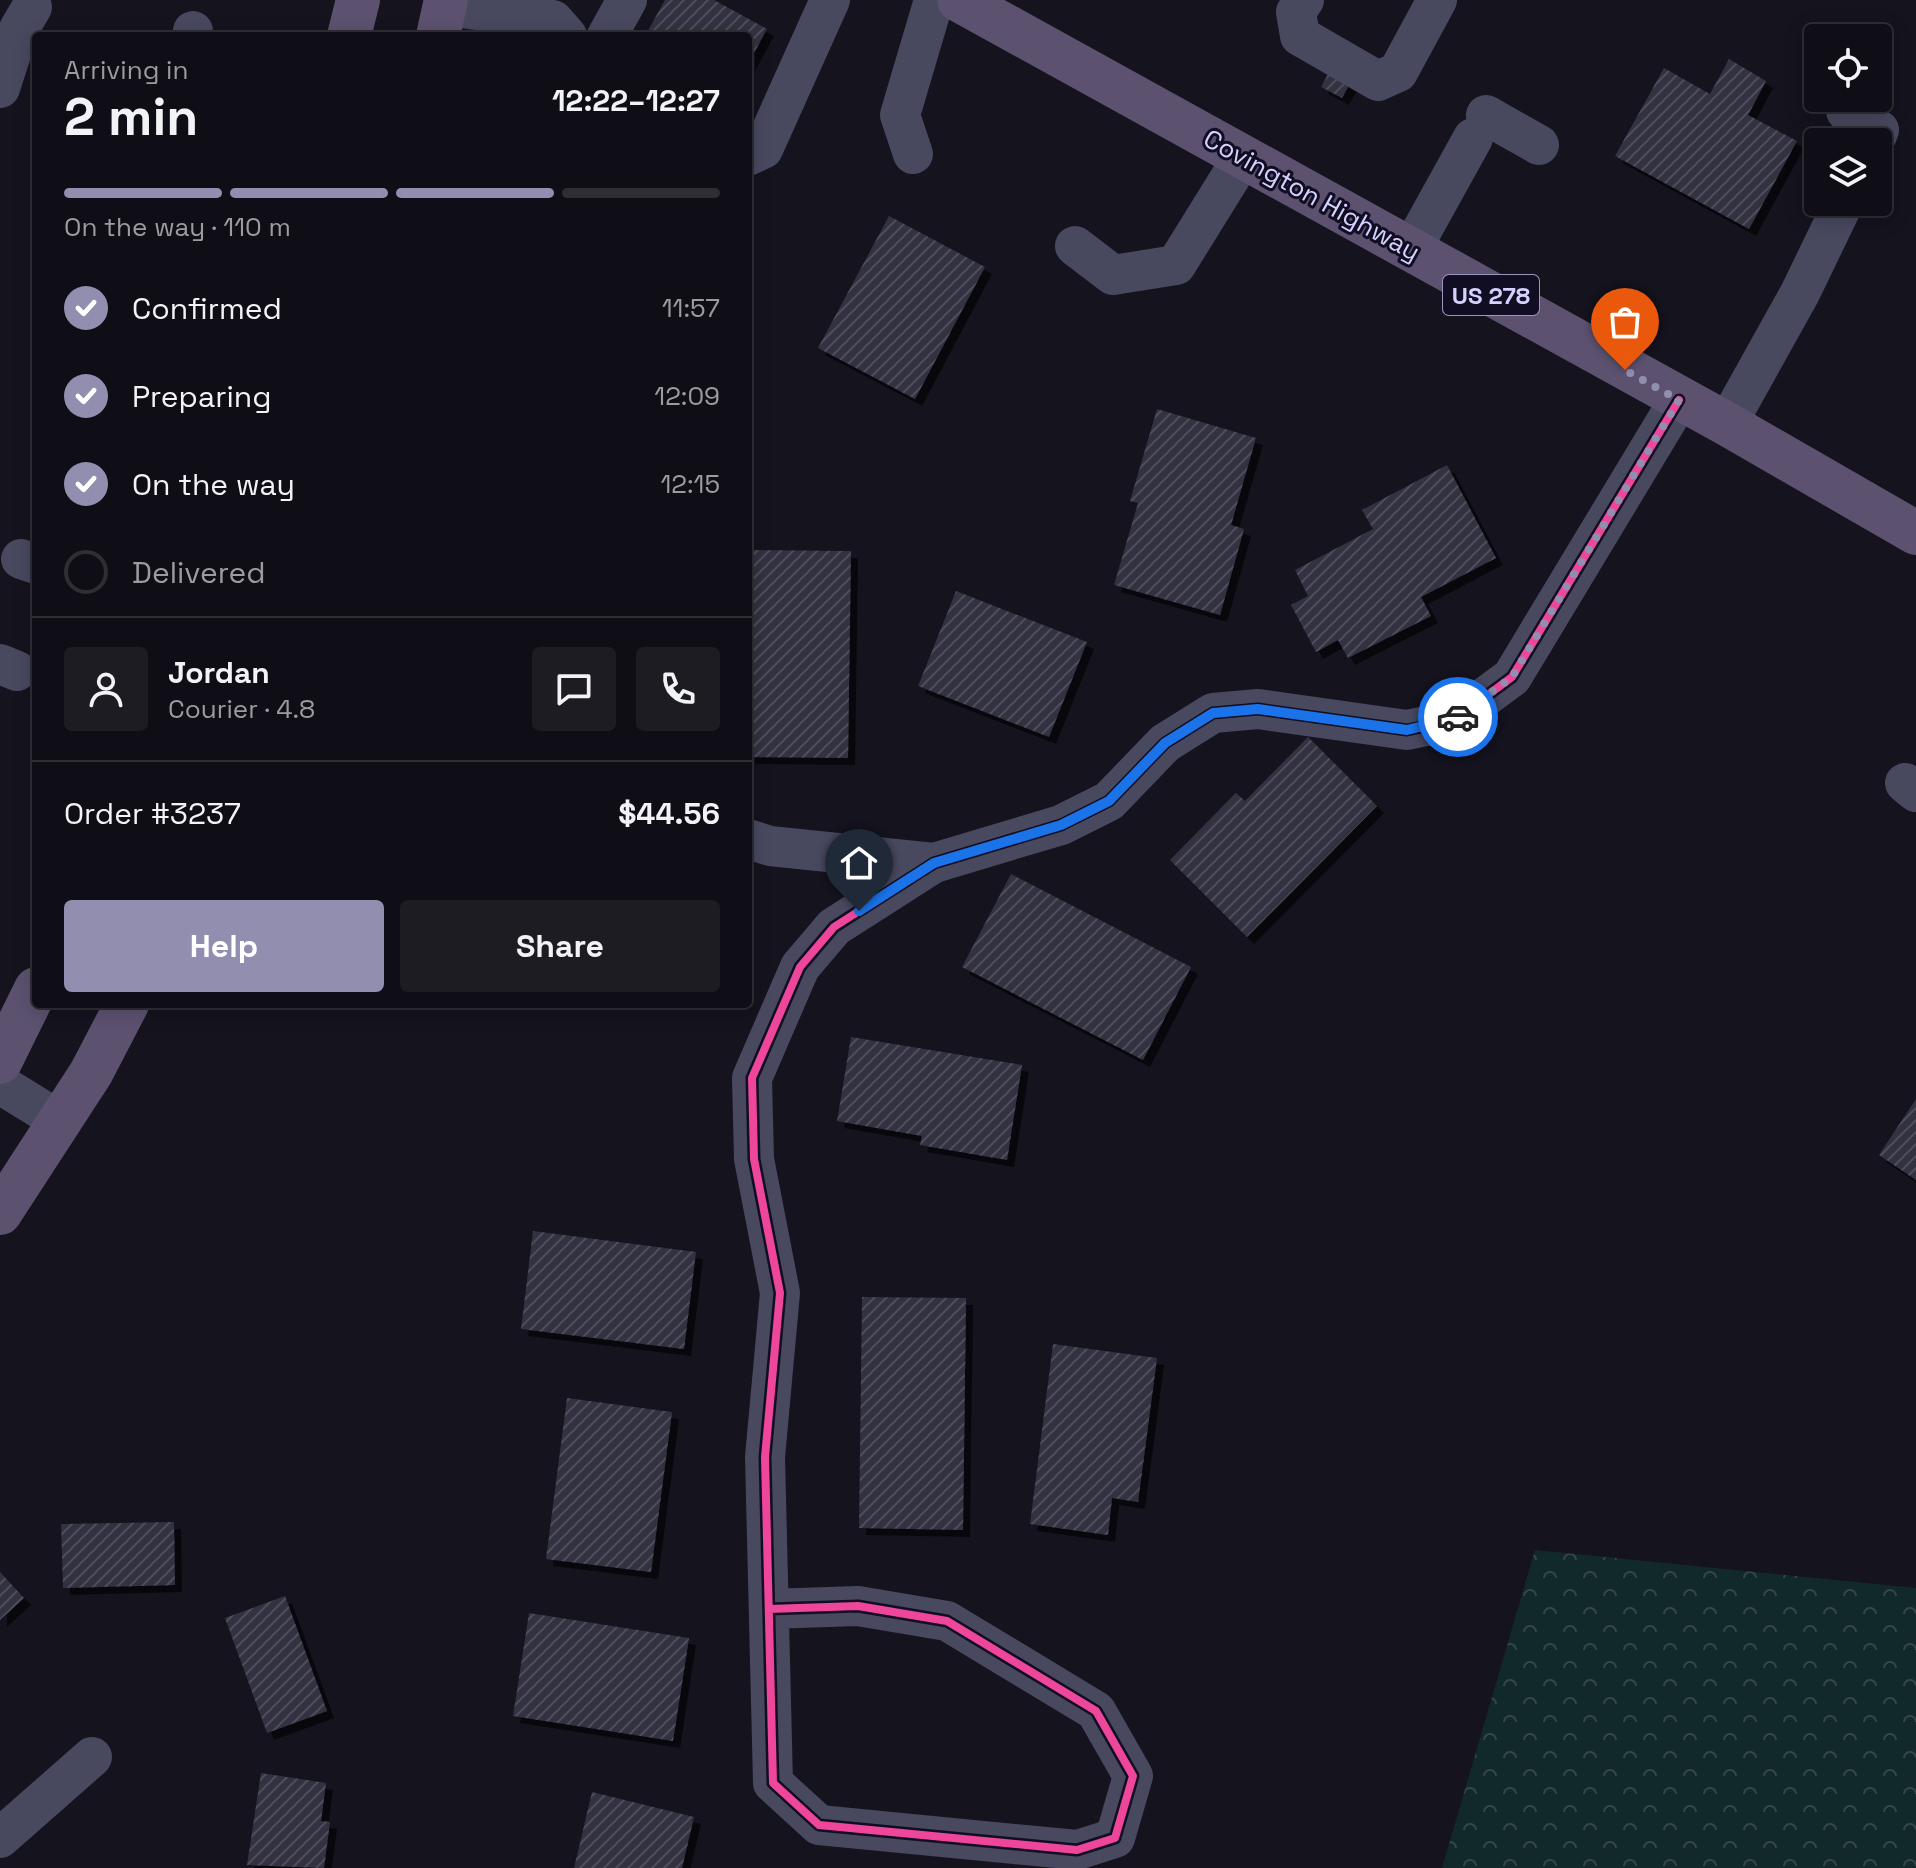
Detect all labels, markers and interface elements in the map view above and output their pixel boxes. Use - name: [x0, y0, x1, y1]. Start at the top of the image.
- map controls: [1804, 24, 1892, 216]
- button: locate: [1804, 24, 1892, 112]
- text: Arriving in: [64, 53, 188, 87]
- text: 12:22–12:27: [552, 81, 720, 120]
- text: 2 min: [64, 84, 198, 150]
- street label: Covington Highway: [1198, 121, 1426, 269]
- button: layers: [1804, 128, 1892, 216]
- text: On the way · 110 m: [64, 210, 291, 244]
- road number: US 278: [1443, 275, 1539, 315]
- icon: check: [64, 286, 108, 330]
- pin: [1591, 288, 1659, 370]
- text: Confirmed: [132, 289, 282, 328]
- text: 11:57: [662, 291, 720, 325]
- icon: bag: [1603, 300, 1647, 344]
- icon: check: [64, 374, 108, 418]
- text: Preparing: [132, 377, 271, 416]
- text: 12:09: [654, 379, 720, 413]
- icon: check: [64, 462, 108, 506]
- text: On the way: [132, 465, 295, 504]
- text: 12:15: [660, 467, 720, 501]
- text: Delivered: [132, 553, 266, 592]
- button: person: [64, 647, 148, 731]
- button: chat: [532, 647, 616, 731]
- button: phone: [636, 647, 720, 731]
- text: Jordan: [168, 653, 270, 692]
- courier: [1418, 677, 1498, 757]
- text: Courier · 4.8: [168, 692, 315, 726]
- icon: car: [1436, 695, 1480, 739]
- text: Order #3237: [64, 794, 241, 833]
- text: $44.56: [618, 794, 720, 833]
- pin: [825, 829, 893, 911]
- icon: home: [837, 841, 881, 885]
- button: Help: [64, 900, 384, 992]
- button: Share: [400, 900, 720, 992]

